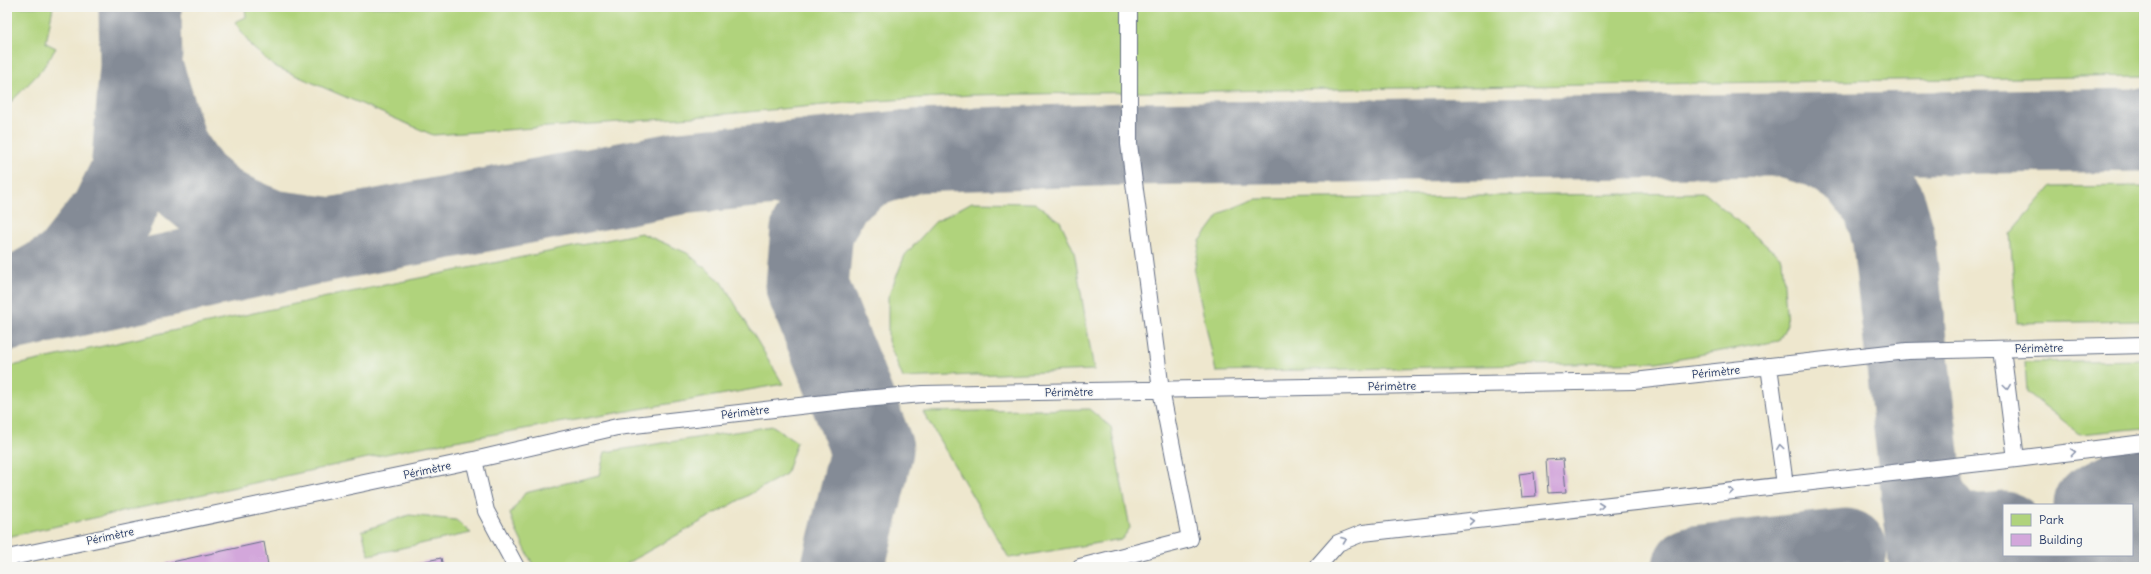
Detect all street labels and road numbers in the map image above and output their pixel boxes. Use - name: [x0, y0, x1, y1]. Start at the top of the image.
- street label: Périmètre: [2015, 341, 2063, 355]
- street label: Périmètre: [1691, 362, 1741, 381]
- street label: Périmètre: [1368, 379, 1416, 393]
- street label: Périmètre: [1045, 385, 1093, 399]
- street label: Périmètre: [720, 402, 770, 422]
- street label: Périmètre: [402, 458, 452, 482]
- street label: Périmètre: [85, 524, 135, 548]

